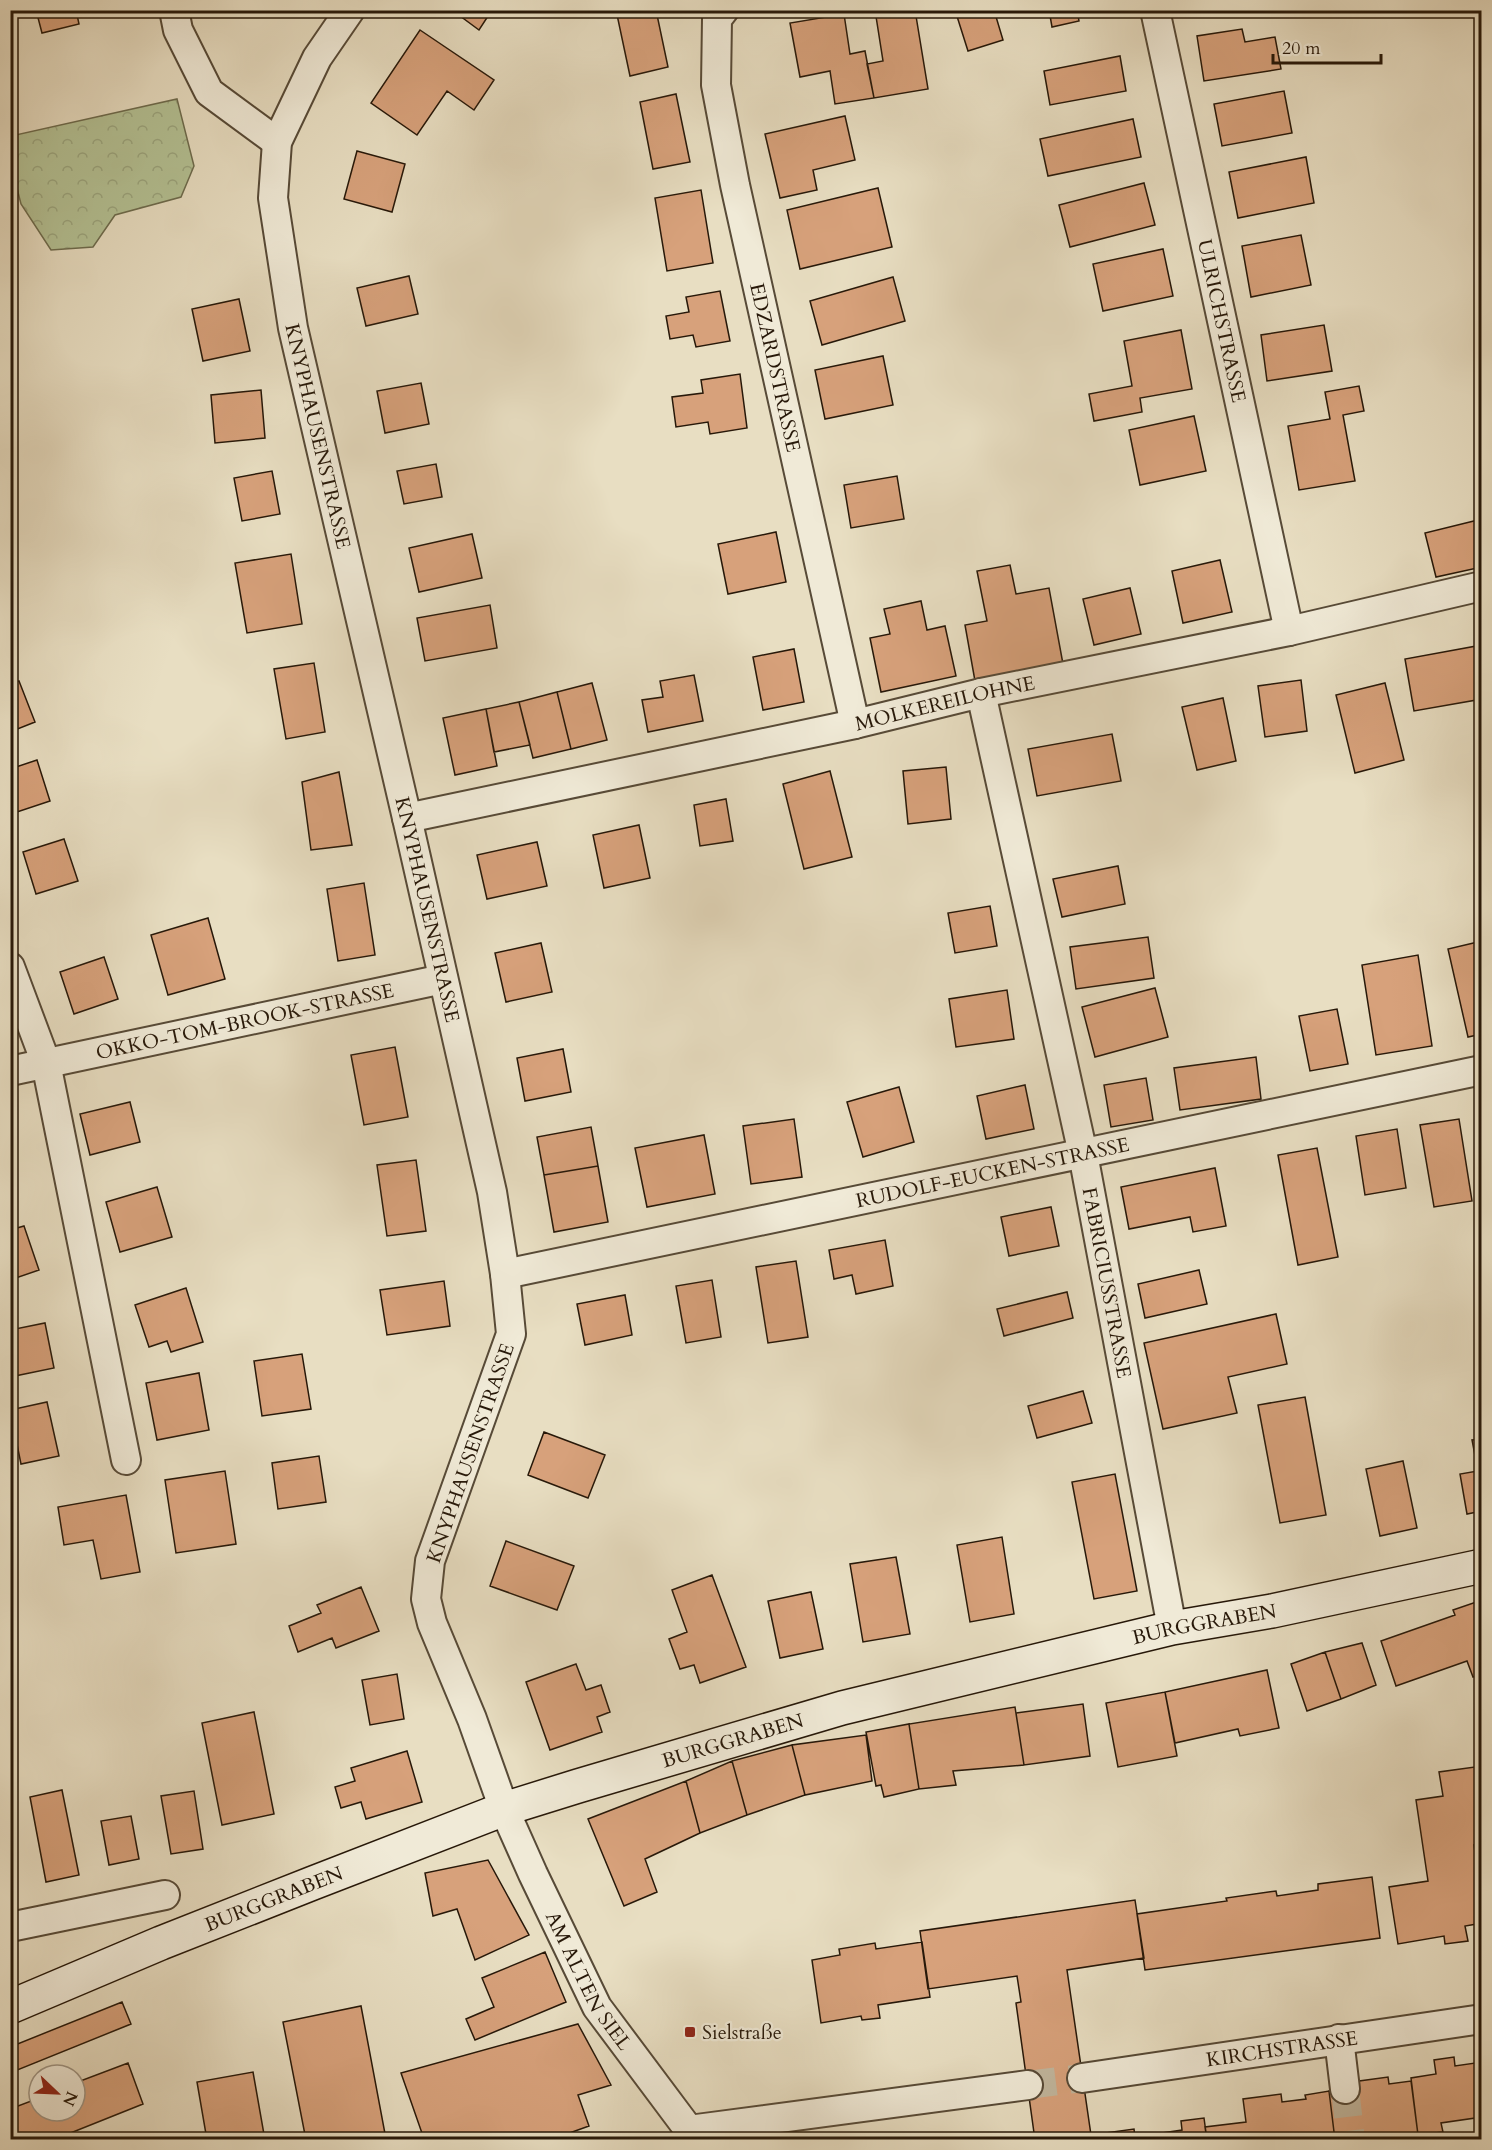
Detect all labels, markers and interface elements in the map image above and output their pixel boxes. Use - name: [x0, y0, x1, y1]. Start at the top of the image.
- scale bar: [1273, 27, 1381, 65]
- text: 20 m: [1282, 36, 1321, 61]
- street label: ULRICHSTRASSE: [1191, 237, 1252, 405]
- street label: EDZARDSTRASSE: [743, 280, 807, 455]
- street label: KNYPHAUSENSTRASSE: [278, 321, 357, 552]
- street label: MOLKEREILOHNE: [852, 669, 1037, 738]
- street label: KNYPHAUSENSTRASSE: [389, 794, 466, 1025]
- street label: OKKO-TOM-BROOK-STRASSE: [93, 977, 396, 1066]
- street label: RUDOLF-EUCKEN-STRASSE: [853, 1131, 1132, 1214]
- street label: FABRICIUSSTRASSE: [1076, 1185, 1138, 1380]
- street label: KNYPHAUSENSTRASSE: [420, 1340, 521, 1567]
- street label: BURGGRABEN: [1129, 1597, 1279, 1651]
- street label: BURGGRABEN: [659, 1707, 807, 1774]
- street label: BURGGRABEN: [201, 1860, 347, 1939]
- street label: AM ALTEN SIEL: [539, 1907, 638, 2057]
- place label: Sielstraße: [702, 2019, 782, 2046]
- marker: Sielstraße: [683, 2025, 697, 2039]
- street label: KIRCHSTRASSE: [1204, 2025, 1359, 2074]
- north arrow: [27, 2063, 87, 2123]
- text: N: [57, 2088, 83, 2109]

